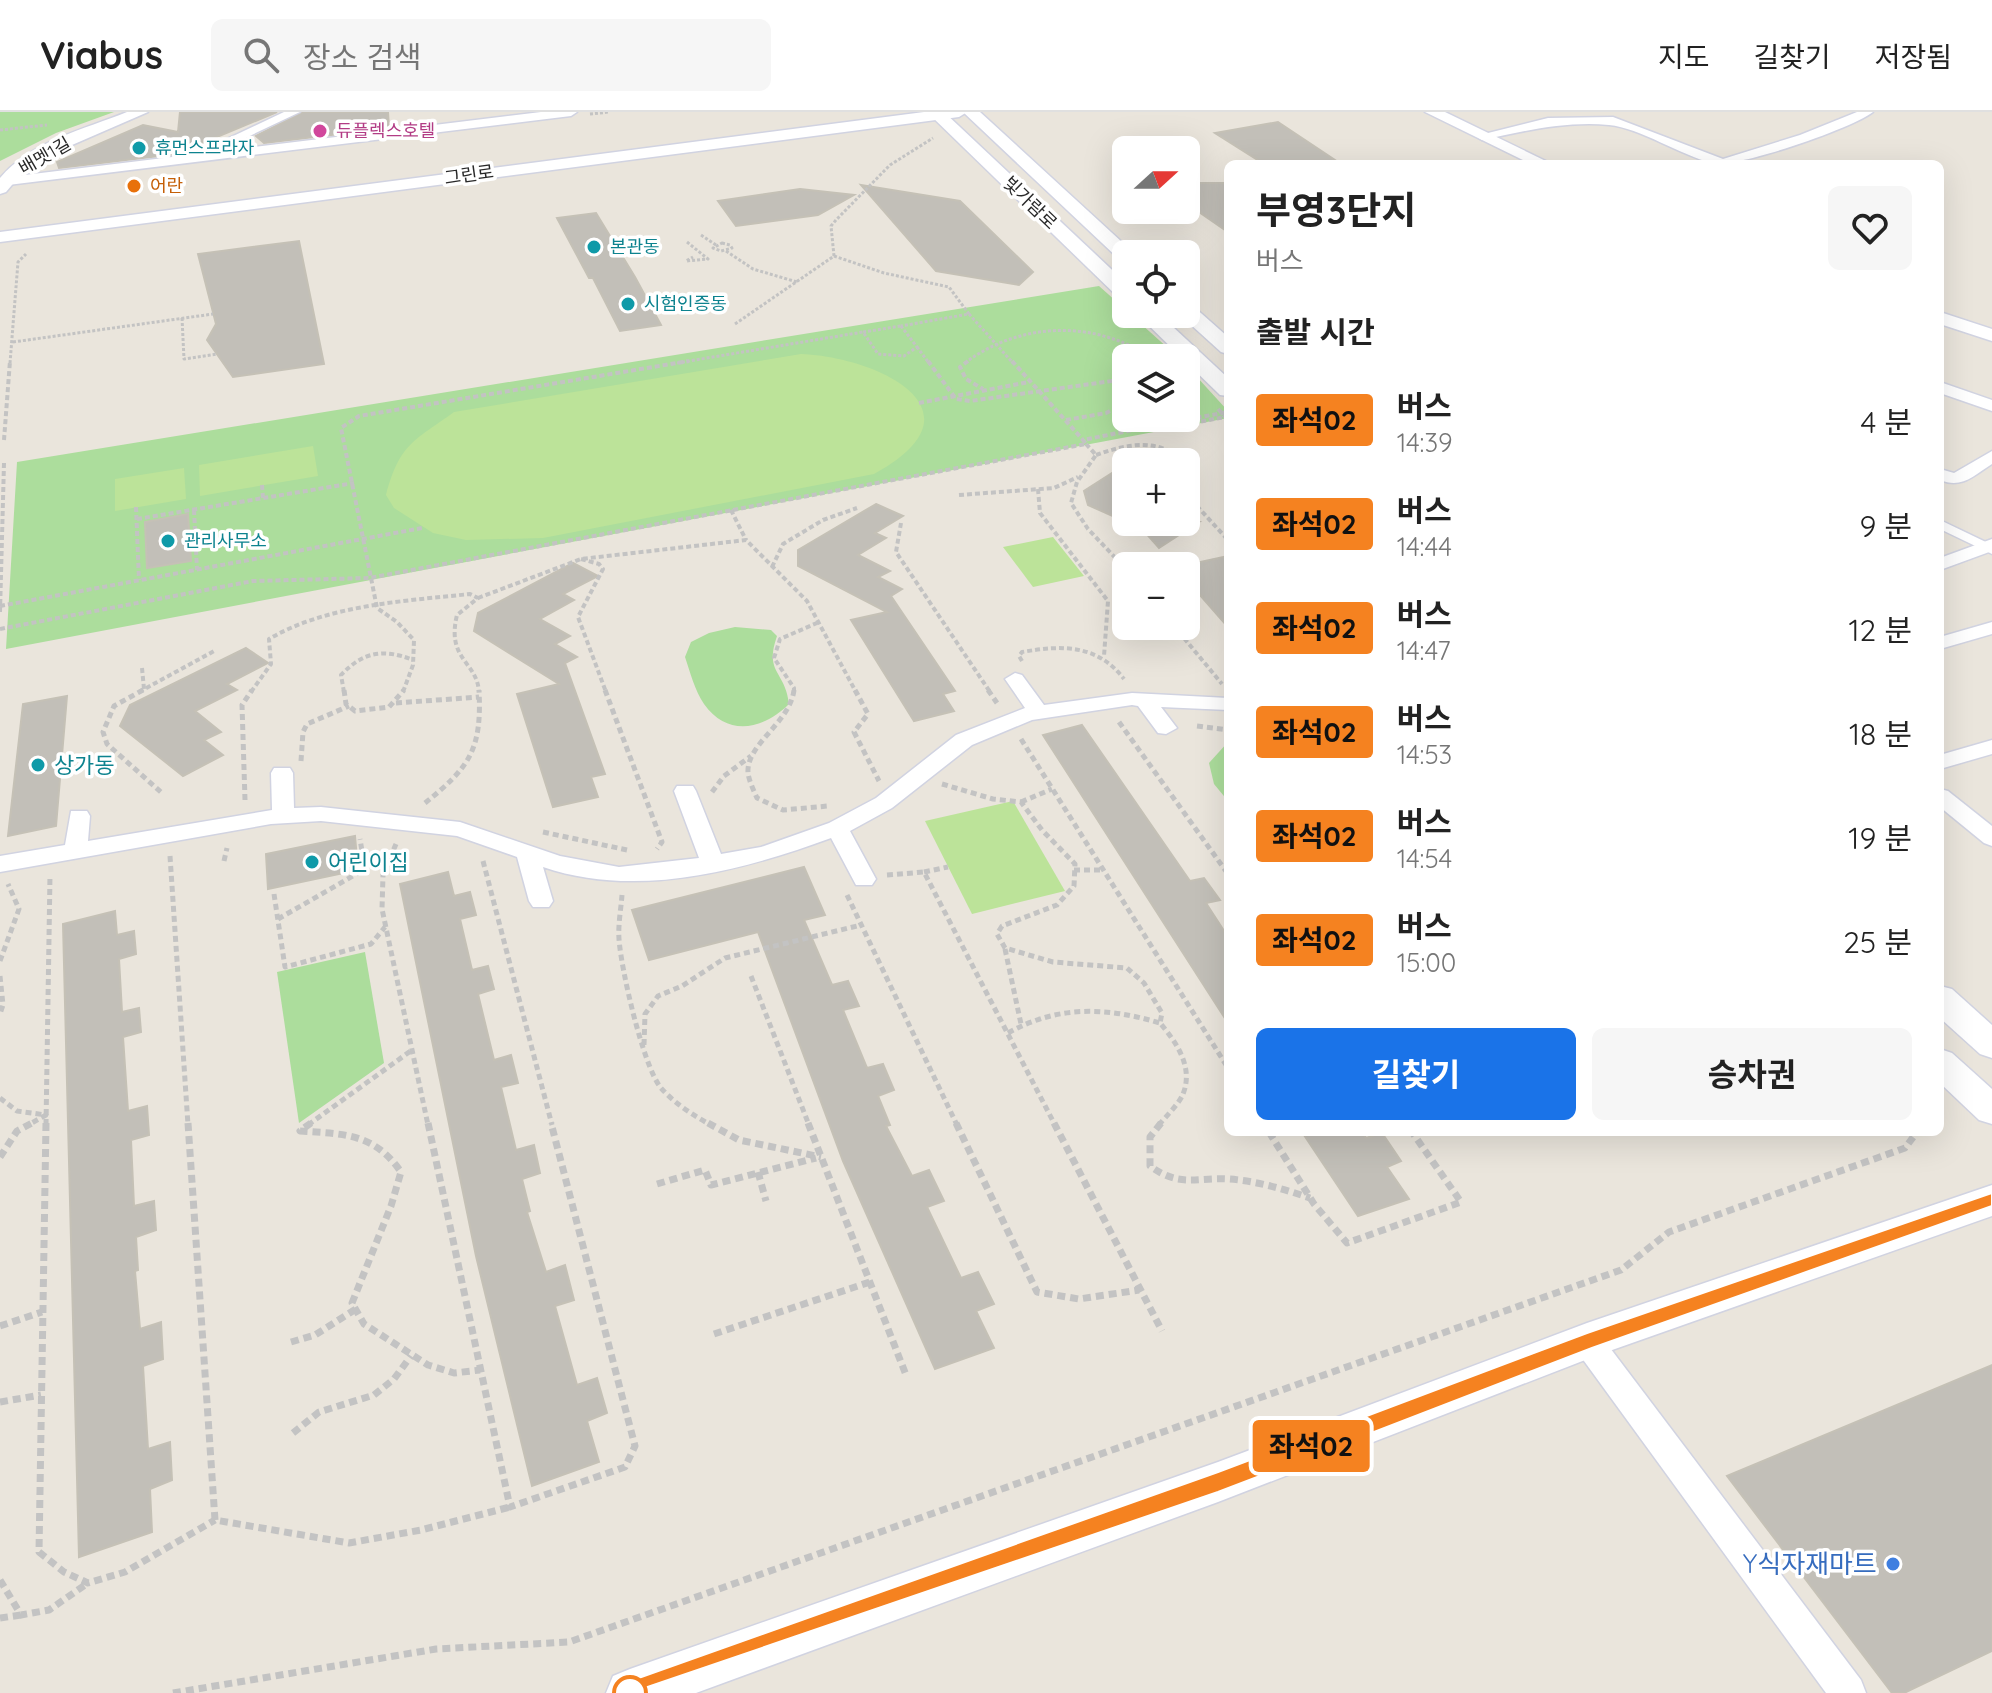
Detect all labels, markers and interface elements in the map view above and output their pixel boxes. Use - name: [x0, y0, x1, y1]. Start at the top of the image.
- search box: [211, 19, 771, 91]
- text: Viabus: [40, 31, 163, 79]
- icon: search: [239, 33, 283, 77]
- text: 장소 검색: [303, 38, 422, 76]
- text: 지도: [1658, 39, 1709, 74]
- text: 길찾기: [1753, 39, 1831, 74]
- text: 저장됨: [1875, 39, 1952, 74]
- place label: 듀플렉스호텔: [336, 119, 435, 142]
- marker: 듀플렉스호텔: [311, 122, 329, 140]
- street label: 배멧1길: [15, 132, 75, 180]
- place label: 휴먼스프라자: [155, 136, 255, 159]
- north arrow: [1112, 136, 1200, 224]
- map controls: [1112, 136, 1200, 640]
- marker: 휴먼스프라자: [130, 139, 148, 157]
- street label: 그린로: [443, 160, 495, 189]
- street label: 빛가람로: [999, 171, 1062, 234]
- place label: 어란: [150, 174, 183, 197]
- marker: 어란: [125, 177, 143, 195]
- text: 부영3단지: [1256, 186, 1416, 234]
- button: heart: [1828, 186, 1912, 270]
- place label: 본관동: [610, 235, 660, 258]
- marker: 본관동: [585, 238, 603, 256]
- button: locate: [1112, 240, 1200, 328]
- text: 버스: [1256, 244, 1304, 277]
- place label: 시험인증동: [644, 292, 727, 315]
- marker: 시험인증동: [619, 295, 637, 313]
- text: 출발 시간: [1256, 313, 1375, 351]
- button: layers: [1112, 344, 1200, 432]
- text: 버스: [1397, 387, 1452, 425]
- text: 좌석02: [1272, 402, 1357, 437]
- text: 4 분: [1860, 403, 1912, 441]
- text: 14:39: [1397, 426, 1453, 459]
- button: +: [1112, 448, 1200, 536]
- text: 버스: [1397, 491, 1452, 529]
- text: 좌석02: [1272, 506, 1357, 541]
- text: 9 분: [1859, 507, 1912, 545]
- place label: 관리사무소: [184, 529, 267, 552]
- text: 14:44: [1397, 530, 1452, 563]
- marker: 관리사무소: [159, 532, 177, 550]
- button: −: [1112, 552, 1200, 640]
- text: 버스: [1397, 595, 1452, 633]
- text: 좌석02: [1272, 610, 1357, 645]
- text: 12 분: [1848, 611, 1912, 649]
- text: 14:47: [1397, 634, 1451, 667]
- text: 버스: [1397, 699, 1452, 737]
- text: 좌석02: [1272, 714, 1357, 749]
- text: 18 분: [1849, 715, 1912, 753]
- text: 14:53: [1397, 738, 1452, 771]
- place label: 상가동: [54, 751, 115, 779]
- marker: 상가동: [29, 756, 47, 774]
- text: 버스: [1397, 803, 1452, 841]
- text: 좌석02: [1272, 818, 1357, 853]
- text: 19 분: [1848, 819, 1912, 857]
- text: 14:54: [1397, 842, 1452, 875]
- place label: 어린이집: [328, 848, 409, 876]
- marker: 어린이집: [303, 853, 321, 871]
- text: 버스: [1397, 907, 1452, 945]
- text: 좌석02: [1272, 922, 1357, 957]
- text: 25 분: [1843, 923, 1912, 961]
- text: 15:00: [1397, 946, 1456, 979]
- button: 길찾기: [1256, 1028, 1576, 1120]
- button: 승차권: [1592, 1028, 1912, 1120]
- line badge: 좌석02: [1255, 1420, 1367, 1472]
- text: 좌석02: [1269, 1428, 1353, 1463]
- place label: Y식자재마트: [1743, 1547, 1877, 1580]
- marker: Y식자재마트: [1884, 1555, 1902, 1573]
- unlabelled marker: [613, 1676, 647, 1693]

